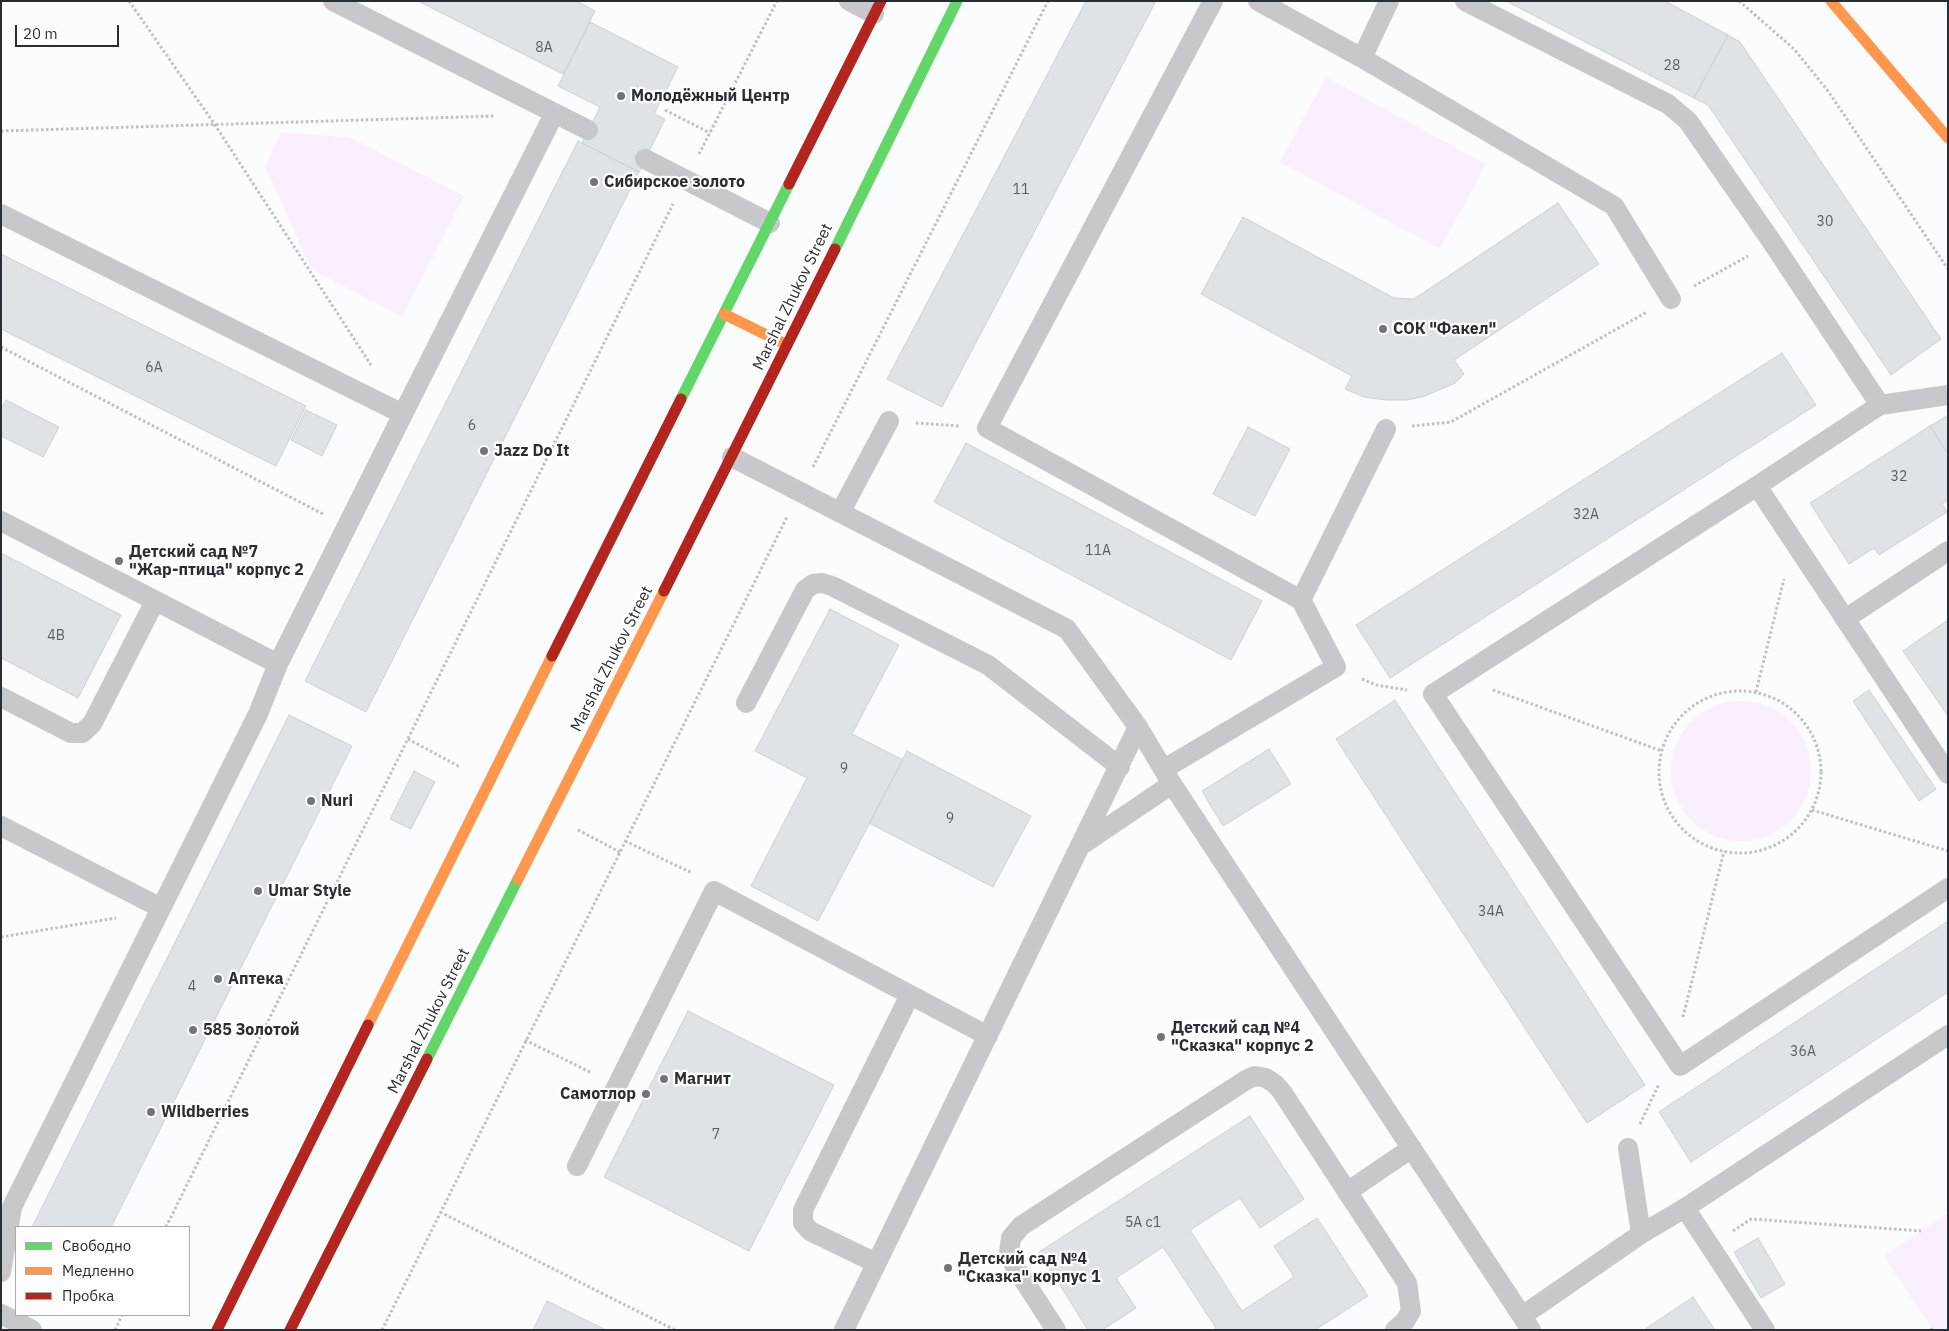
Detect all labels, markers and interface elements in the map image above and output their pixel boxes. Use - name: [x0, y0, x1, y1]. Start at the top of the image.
- scale bar: [18, 15, 121, 47]
- text: 20 m: [23, 24, 58, 43]
- house number: 8А: [535, 40, 553, 56]
- house number: 28: [1664, 58, 1680, 74]
- place label: Молодёжный Центр: [631, 86, 790, 106]
- marker: Молодёжный Центр: [615, 90, 627, 102]
- place label: Сибирское золото: [604, 172, 745, 192]
- marker: Сибирское золото: [588, 176, 600, 188]
- house number: 11: [1013, 182, 1029, 198]
- house number: 30: [1817, 214, 1833, 230]
- street label: Marshal Zhukov Street: [749, 220, 837, 374]
- place label: СОК "Факел": [1393, 319, 1496, 339]
- marker: СОК "Факел": [1377, 323, 1389, 335]
- house number: 6А: [145, 360, 163, 376]
- house number: 6: [468, 418, 476, 434]
- place label: Jazz Do It: [494, 441, 569, 461]
- marker: Jazz Do It: [478, 445, 490, 457]
- house number: 32: [1891, 469, 1907, 485]
- house number: 32А: [1573, 507, 1599, 523]
- place label: Детский сад №7 "Жар-птица" корпус 2: [129, 542, 304, 580]
- house number: 11А: [1085, 543, 1111, 559]
- marker: Детский сад №7 "Жар-птица" корпус 2: [113, 555, 125, 567]
- street label: Marshal Zhukov Street: [567, 583, 657, 735]
- house number: 4В: [47, 628, 65, 644]
- house number: 9: [840, 761, 848, 777]
- place label: Nuri: [321, 791, 353, 811]
- marker: Nuri: [305, 795, 317, 807]
- house number: 9: [946, 811, 954, 827]
- place label: Umar Style: [268, 881, 351, 901]
- marker: Umar Style: [252, 885, 264, 897]
- house number: 34А: [1478, 904, 1504, 920]
- street label: Marshal Zhukov Street: [384, 945, 474, 1097]
- place label: Аптека: [228, 969, 284, 989]
- marker: Аптека: [212, 973, 224, 985]
- house number: 4: [188, 979, 196, 995]
- place label: Детский сад №4 "Сказка" корпус 2: [1171, 1018, 1313, 1056]
- place label: 585 Золотой: [203, 1020, 300, 1040]
- marker: 585 Золотой: [187, 1024, 199, 1036]
- marker: Детский сад №4 "Сказка" корпус 2: [1155, 1031, 1167, 1043]
- house number: 36А: [1790, 1044, 1816, 1060]
- place label: Магнит: [674, 1069, 731, 1089]
- marker: Магнит: [658, 1073, 670, 1085]
- place label: Самотлор: [560, 1084, 636, 1104]
- marker: Самотлор: [640, 1088, 652, 1100]
- place label: Wildberries: [161, 1102, 249, 1122]
- marker: Wildberries: [145, 1106, 157, 1118]
- house number: 7: [712, 1127, 720, 1143]
- house number: 5А с1: [1125, 1215, 1161, 1231]
- legend: [15, 1226, 190, 1316]
- text: Свободно: [62, 1236, 131, 1255]
- place label: Детский сад №4 "Сказка" корпус 1: [958, 1249, 1100, 1287]
- text: Медленно: [62, 1261, 134, 1280]
- marker: Детский сад №4 "Сказка" корпус 1: [942, 1262, 954, 1274]
- text: Пробка: [62, 1286, 114, 1305]

